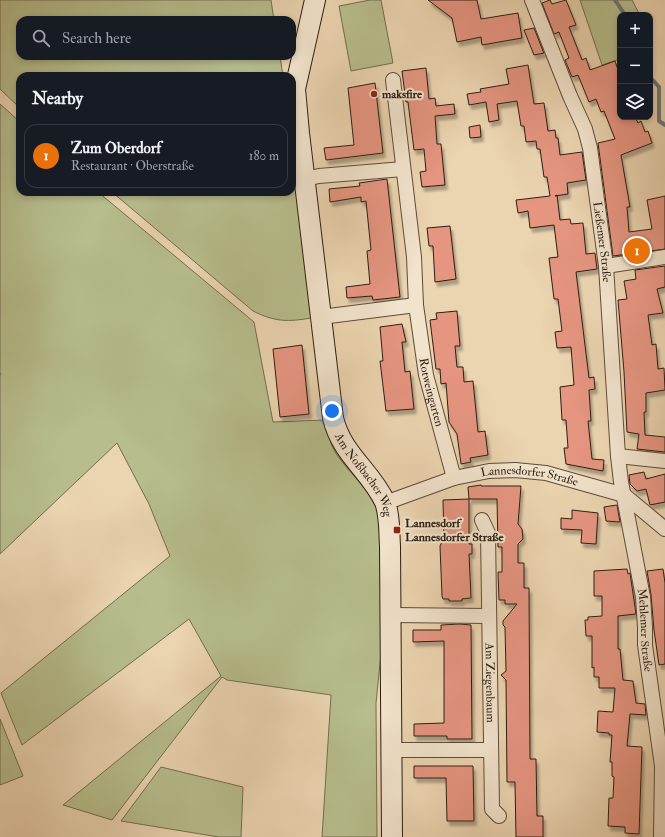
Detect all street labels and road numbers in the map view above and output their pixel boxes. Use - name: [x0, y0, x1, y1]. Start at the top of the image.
- street label: Ließemer Straße: [589, 201, 614, 283]
- street label: Rotweingarten: [416, 357, 447, 428]
- street label: Am Noßbacher Weg: [331, 430, 395, 519]
- street label: Lannesdorfer Straße: [479, 463, 580, 490]
- street label: Mehlemer Straße: [634, 587, 656, 673]
- street label: Am Ziegenbaum: [482, 642, 498, 724]

